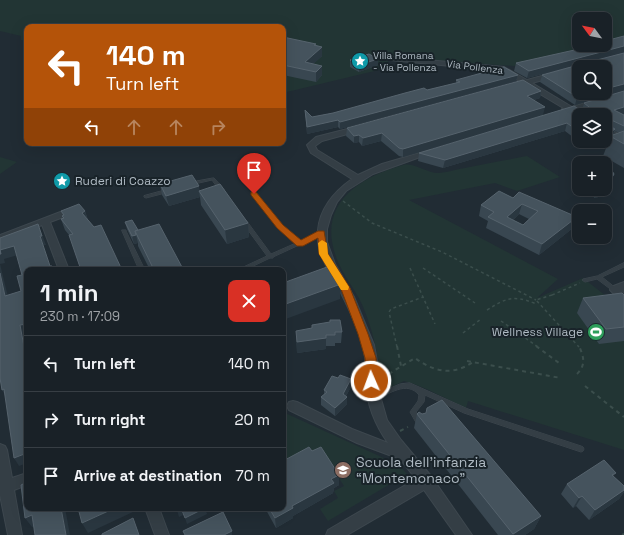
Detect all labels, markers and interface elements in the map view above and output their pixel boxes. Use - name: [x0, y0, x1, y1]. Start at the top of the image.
- north arrow: [572, 12, 612, 52]
- map controls: [572, 12, 612, 244]
- text: 140 m: [106, 37, 186, 73]
- icon: left: [40, 40, 92, 92]
- place label: Villa Romana - Via Pollenza: [373, 49, 437, 74]
- place icon: Villa Romana - Via Pollenza: [350, 51, 370, 71]
- street label: Via Pollenza: [446, 57, 504, 77]
- button: search: [572, 60, 612, 100]
- text: Turn left: [106, 72, 179, 95]
- button: layers: [572, 108, 612, 148]
- icon: left: [81, 116, 103, 138]
- icon: ahead: [123, 116, 145, 138]
- icon: ahead: [165, 116, 187, 138]
- icon: right: [207, 116, 229, 138]
- pin: [237, 153, 271, 194]
- button: +: [572, 156, 612, 196]
- icon: arrive: [243, 159, 265, 181]
- place icon: Ruderi di Coazzo: [52, 171, 72, 191]
- place label: Ruderi di Coazzo: [75, 173, 171, 189]
- button: −: [572, 204, 612, 244]
- text: 1 min: [40, 277, 99, 308]
- button: close: [228, 280, 270, 322]
- text: 230 m · 17:09: [40, 308, 120, 325]
- sports icon: Wellness Village: [586, 322, 606, 342]
- place label: Wellness Village: [492, 324, 583, 340]
- icon: left: [40, 353, 62, 375]
- text: Turn left: [74, 354, 136, 373]
- text: 140 m: [228, 354, 270, 373]
- position arrow: [350, 360, 392, 402]
- icon: right: [40, 409, 62, 431]
- text: Turn right: [74, 410, 145, 429]
- text: 20 m: [235, 410, 270, 429]
- place label: Scuola dell’infanzia “Montemonaco”: [356, 453, 486, 487]
- school or university icon: Scuola dell’infanzia “Montemonaco”: [333, 460, 353, 480]
- icon: arrive: [40, 465, 62, 487]
- text: Arrive at destination: [74, 466, 222, 485]
- text: 70 m: [235, 466, 270, 485]

